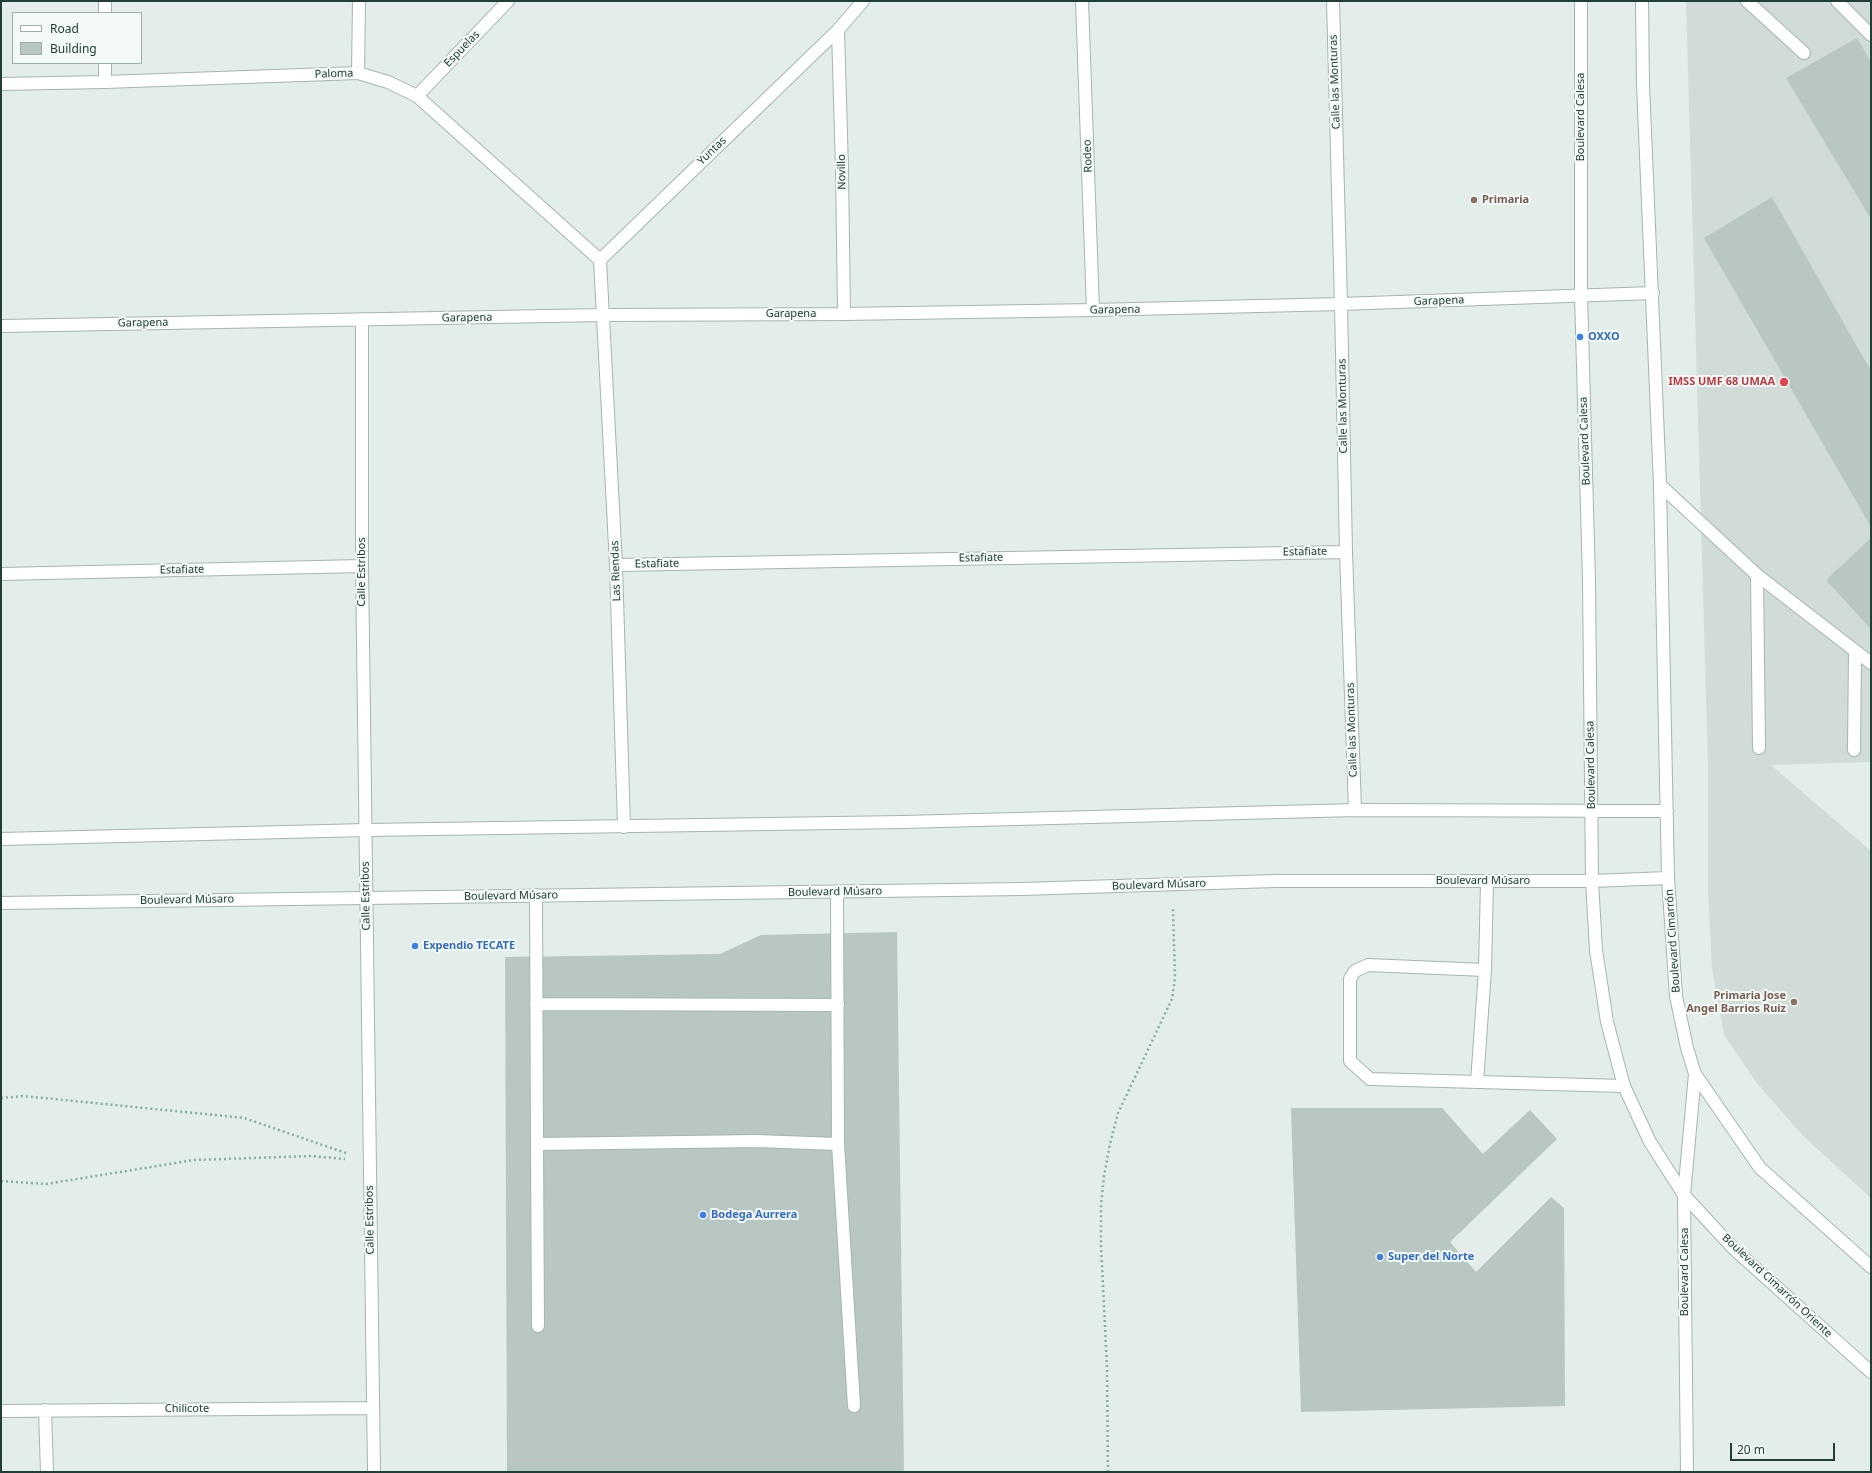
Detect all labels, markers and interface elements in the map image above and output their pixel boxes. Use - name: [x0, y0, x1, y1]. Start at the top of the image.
- legend: [12, 12, 142, 64]
- text: Road: [50, 20, 79, 37]
- street label: Espuelas: [441, 28, 483, 70]
- street label: Calle las Monturas: [1327, 34, 1343, 130]
- text: Building: [50, 40, 97, 57]
- street label: Paloma: [314, 67, 354, 81]
- street label: Boulevard Calesa: [1574, 73, 1588, 161]
- street label: Yuntas: [695, 134, 729, 168]
- street label: Rodeo: [1081, 139, 1095, 173]
- street label: Novillo: [835, 154, 849, 190]
- place label: Primaria: [1482, 193, 1529, 207]
- marker: Primaria: [1469, 195, 1479, 205]
- street label: Garapena: [1413, 294, 1465, 308]
- street label: Garapena: [1090, 303, 1140, 317]
- street label: Garapena: [766, 307, 816, 321]
- street label: Garapena: [442, 311, 492, 325]
- street label: Garapena: [118, 316, 168, 330]
- place label: OXXO: [1588, 330, 1620, 344]
- marker: OXXO: [1575, 332, 1585, 342]
- street label: Calle las Monturas: [1336, 358, 1350, 454]
- place label: IMSS UMF 68 UMAA: [1668, 375, 1775, 389]
- marker: IMSS UMF 68 UMAA: [1778, 376, 1790, 388]
- street label: Boulevard Calesa: [1577, 396, 1593, 486]
- street label: Calle Estribos: [355, 537, 369, 607]
- street label: Las Riendas: [608, 540, 624, 602]
- street label: Estafiate: [1283, 545, 1327, 559]
- street label: Estafiate: [959, 551, 1003, 565]
- street label: Estafiate: [635, 557, 679, 571]
- street label: Estafiate: [160, 563, 204, 577]
- street label: Calle las Monturas: [1344, 682, 1360, 778]
- street label: Boulevard Calesa: [1584, 721, 1598, 809]
- street label: Calle Estribos: [359, 861, 373, 931]
- street label: Boulevard Músaro: [1436, 874, 1530, 888]
- street label: Boulevard Músaro: [1112, 877, 1206, 893]
- street label: Boulevard Músaro: [788, 885, 882, 899]
- street label: Boulevard Músaro: [464, 889, 558, 903]
- street label: Boulevard Cimarrón: [1663, 889, 1683, 993]
- street label: Boulevard Músaro: [140, 893, 234, 907]
- place label: Expendio TECATE: [423, 939, 515, 953]
- marker: Expendio TECATE: [410, 941, 420, 951]
- place label: Primaria Jose Angel Barrios Ruiz: [1686, 989, 1786, 1015]
- marker: Primaria Jose Angel Barrios Ruiz: [1789, 997, 1799, 1007]
- street label: Calle Estribos: [363, 1185, 377, 1255]
- place label: Bodega Aurrera: [711, 1208, 797, 1222]
- marker: Bodega Aurrera: [698, 1210, 708, 1220]
- street label: Boulevard Calesa: [1678, 1228, 1692, 1316]
- street label: Boulevard Cimarrón Oriente: [1719, 1231, 1835, 1341]
- place label: Super del Norte: [1388, 1250, 1474, 1264]
- marker: Super del Norte: [1375, 1252, 1385, 1262]
- street label: Chilicote: [165, 1402, 209, 1416]
- scale bar: [1732, 1435, 1837, 1461]
- text: 20 m: [1737, 1441, 1765, 1458]

